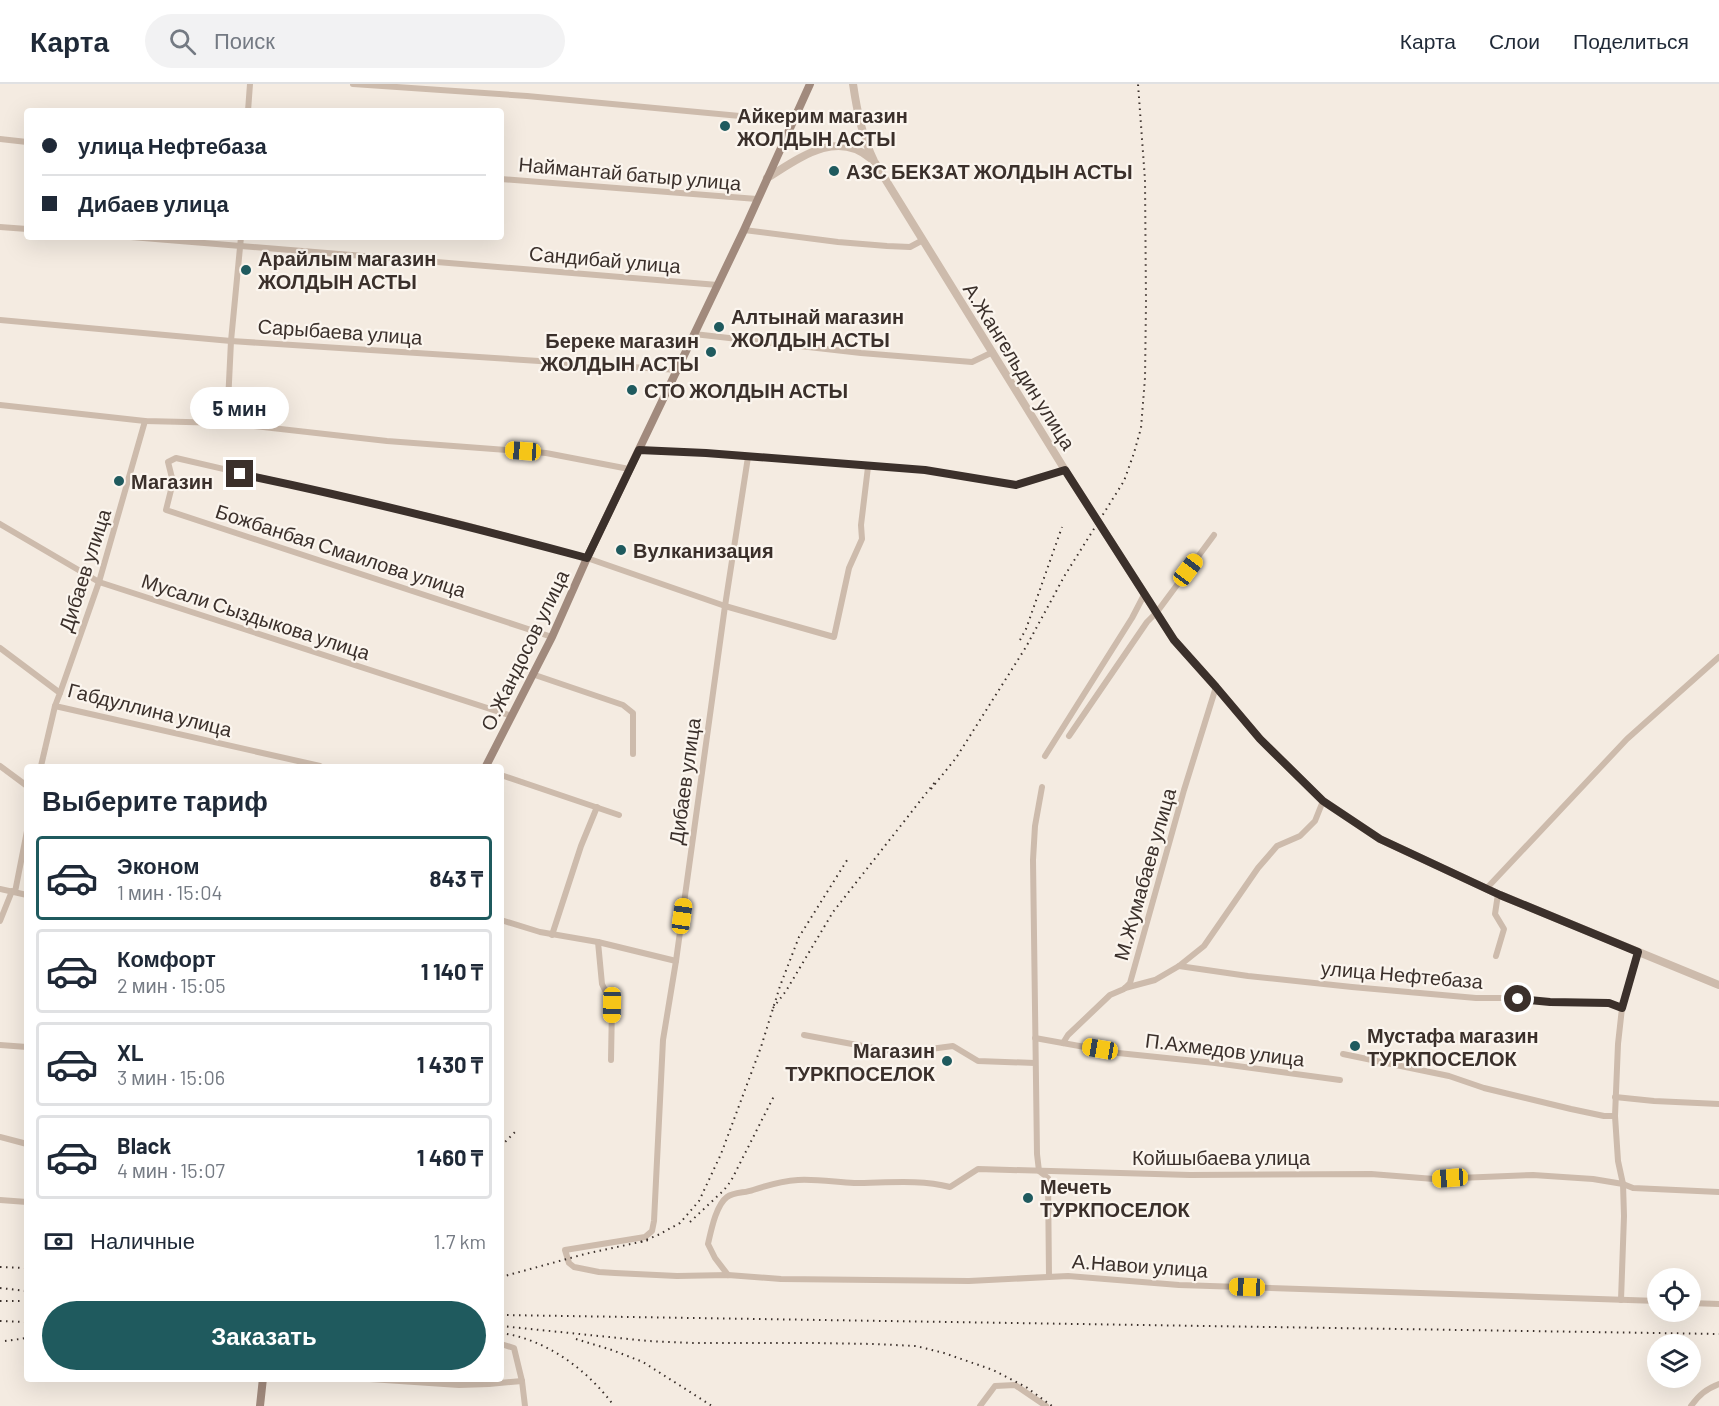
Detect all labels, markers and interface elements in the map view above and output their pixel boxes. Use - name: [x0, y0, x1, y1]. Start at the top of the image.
- search box: [145, 14, 565, 68]
- text: Карта: [30, 24, 109, 58]
- icon: search: [166, 25, 199, 58]
- text: Поиск: [214, 27, 275, 53]
- text: Карта: [1400, 28, 1456, 53]
- text: Слои: [1489, 28, 1540, 53]
- text: Поделиться: [1573, 28, 1689, 53]
- place label: Айкерим магазин ЖОЛДЫН АСТЫ: [736, 103, 908, 150]
- marker: Айкерим магазин ЖОЛДЫН АСТЫ: [718, 119, 732, 133]
- text: улица Нефтебаза: [78, 132, 267, 158]
- street label: Наймантай батыр улица: [518, 151, 743, 195]
- place label: АЗС БЕКЗАТ ЖОЛДЫН АСТЫ: [846, 159, 1133, 183]
- marker: АЗС БЕКЗАТ ЖОЛДЫН АСТЫ: [827, 164, 841, 178]
- text: Дибаев улица: [78, 190, 229, 216]
- street label: Сандибай улица: [528, 240, 683, 278]
- place label: Арайлым магазин ЖОЛДЫН АСТЫ: [257, 246, 436, 293]
- marker: Арайлым магазин ЖОЛДЫН АСТЫ: [239, 263, 253, 277]
- street label: А.Жангельдин улица: [959, 278, 1082, 455]
- place label: Алтынай магазин ЖОЛДЫН АСТЫ: [730, 304, 904, 351]
- street label: Сарыбаева улица: [257, 313, 424, 349]
- marker: Алтынай магазин ЖОЛДЫН АСТЫ: [712, 320, 726, 334]
- place label: Береке магазин ЖОЛДЫН АСТЫ: [539, 328, 699, 375]
- marker: Береке магазин ЖОЛДЫН АСТЫ: [704, 345, 718, 359]
- place label: СТО ЖОЛДЫН АСТЫ: [644, 378, 848, 402]
- marker: СТО ЖОЛДЫН АСТЫ: [625, 383, 639, 397]
- callout: 5 мин: [190, 387, 290, 429]
- text: 5 мин: [213, 396, 266, 420]
- car: [504, 441, 542, 461]
- route end: [226, 460, 253, 487]
- place label: Магазин: [131, 469, 213, 493]
- marker: Магазин: [112, 474, 126, 488]
- street label: Божбанбая Смаилова улица: [213, 498, 470, 602]
- street label: Дибаев улица: [53, 505, 115, 634]
- place label: Вулканизация: [633, 538, 774, 562]
- marker: Вулканизация: [614, 543, 628, 557]
- car: [1170, 550, 1206, 590]
- street label: О.Жандосов улица: [475, 565, 574, 734]
- street label: Мусали Сыздыкова улица: [139, 568, 374, 665]
- street label: Габдуллина улица: [65, 677, 235, 741]
- street label: Дибаев улица: [663, 715, 705, 846]
- text: Выберите тариф: [42, 784, 268, 816]
- street label: М.Жумабаев улица: [1108, 784, 1180, 963]
- icon: car: [45, 851, 99, 905]
- text: Эконом: [117, 852, 200, 878]
- text: 843 ₸: [429, 865, 483, 891]
- text: 1 мин · 15:04: [117, 880, 223, 904]
- car: [671, 897, 693, 935]
- icon: car: [45, 944, 99, 998]
- text: Комфорт: [117, 945, 216, 971]
- street label: улица Нефтебаза: [1320, 955, 1485, 993]
- text: 1 140 ₸: [421, 958, 483, 984]
- text: 2 мин · 15:05: [117, 973, 226, 997]
- route start: [1504, 985, 1531, 1012]
- car: [603, 987, 621, 1023]
- place label: Мустафа магазин ТУРКПОСЕЛОК: [1367, 1023, 1539, 1070]
- street label: П.Ахмедов улица: [1144, 1027, 1307, 1071]
- icon: car: [45, 1037, 99, 1091]
- car: [1081, 1037, 1119, 1061]
- place label: Магазин ТУРКПОСЕЛОК: [785, 1038, 936, 1085]
- text: XL: [117, 1039, 143, 1065]
- marker: Мустафа магазин ТУРКПОСЕЛОК: [1348, 1039, 1362, 1053]
- text: 1 430 ₸: [417, 1051, 483, 1077]
- marker: Магазин ТУРКПОСЕЛОК: [940, 1054, 954, 1068]
- text: 3 мин · 15:06: [117, 1065, 225, 1089]
- icon: car: [45, 1130, 99, 1184]
- text: Black: [117, 1132, 171, 1158]
- text: 1 460 ₸: [417, 1144, 483, 1170]
- street label: Койшыбаева улица: [1132, 1145, 1311, 1169]
- text: 4 мин · 15:07: [117, 1158, 225, 1182]
- car: [1431, 1168, 1469, 1188]
- place label: Мечеть ТУРКПОСЕЛОК: [1040, 1174, 1191, 1221]
- marker: Мечеть ТУРКПОСЕЛОК: [1021, 1191, 1035, 1205]
- icon: cash: [42, 1225, 75, 1258]
- text: Наличные: [90, 1227, 195, 1253]
- text: 1.7 km: [433, 1229, 486, 1253]
- street label: А.Навои улица: [1071, 1248, 1210, 1282]
- map controls: [1647, 1268, 1701, 1388]
- button: locate: [1647, 1268, 1701, 1322]
- car: [1229, 1277, 1265, 1297]
- button: Заказать: [42, 1301, 486, 1370]
- button: layers: [1647, 1334, 1701, 1388]

